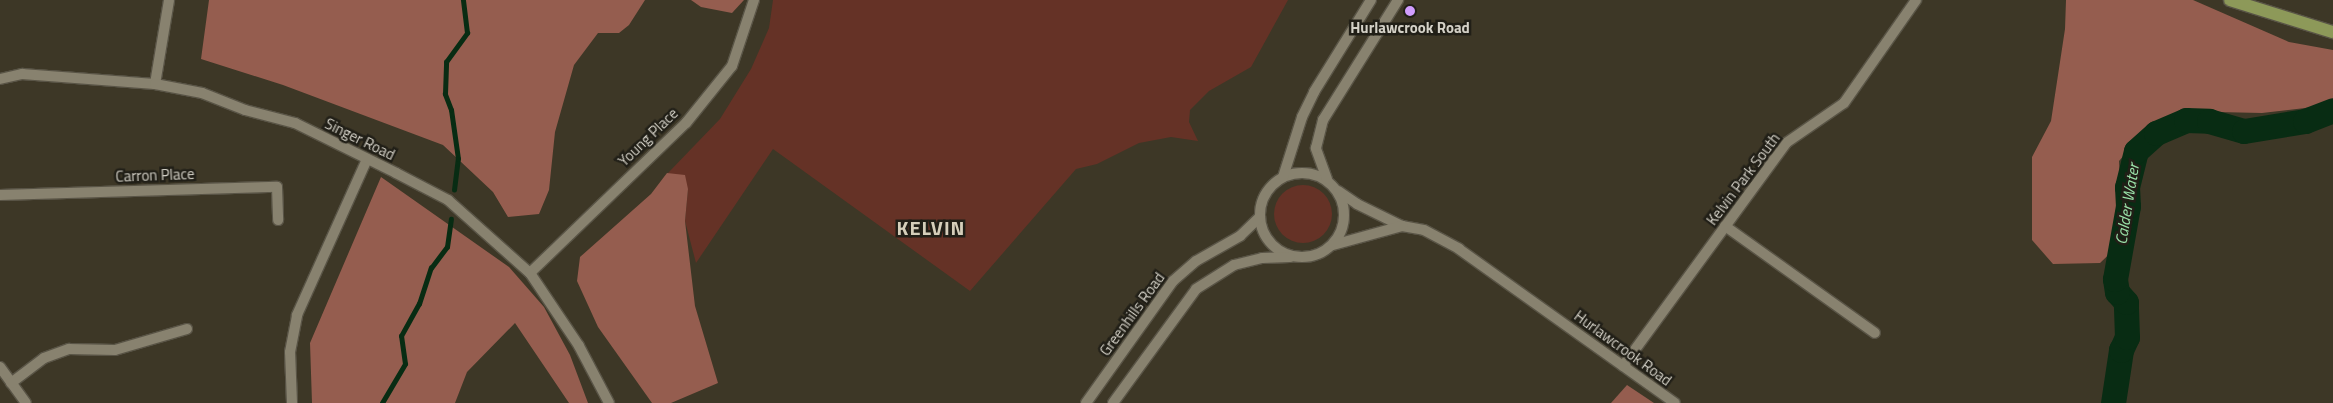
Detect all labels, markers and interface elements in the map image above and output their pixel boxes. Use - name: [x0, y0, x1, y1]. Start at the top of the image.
- marker: Hurlawcrook Road: [1404, 5, 1416, 17]
- place label: Hurlawcrook Road: [1350, 19, 1470, 37]
- street label: Young Place: [614, 104, 682, 170]
- street label: Singer Road: [322, 114, 398, 164]
- street label: Kelvin Park South: [1703, 129, 1783, 229]
- water label: Calder Water: [2111, 162, 2143, 246]
- street label: Carron Place: [115, 165, 195, 185]
- district label: KELVIN: [896, 215, 966, 239]
- street label: Greenhills Road: [1096, 269, 1168, 359]
- street label: Hurlawcrook Road: [1571, 307, 1675, 389]

